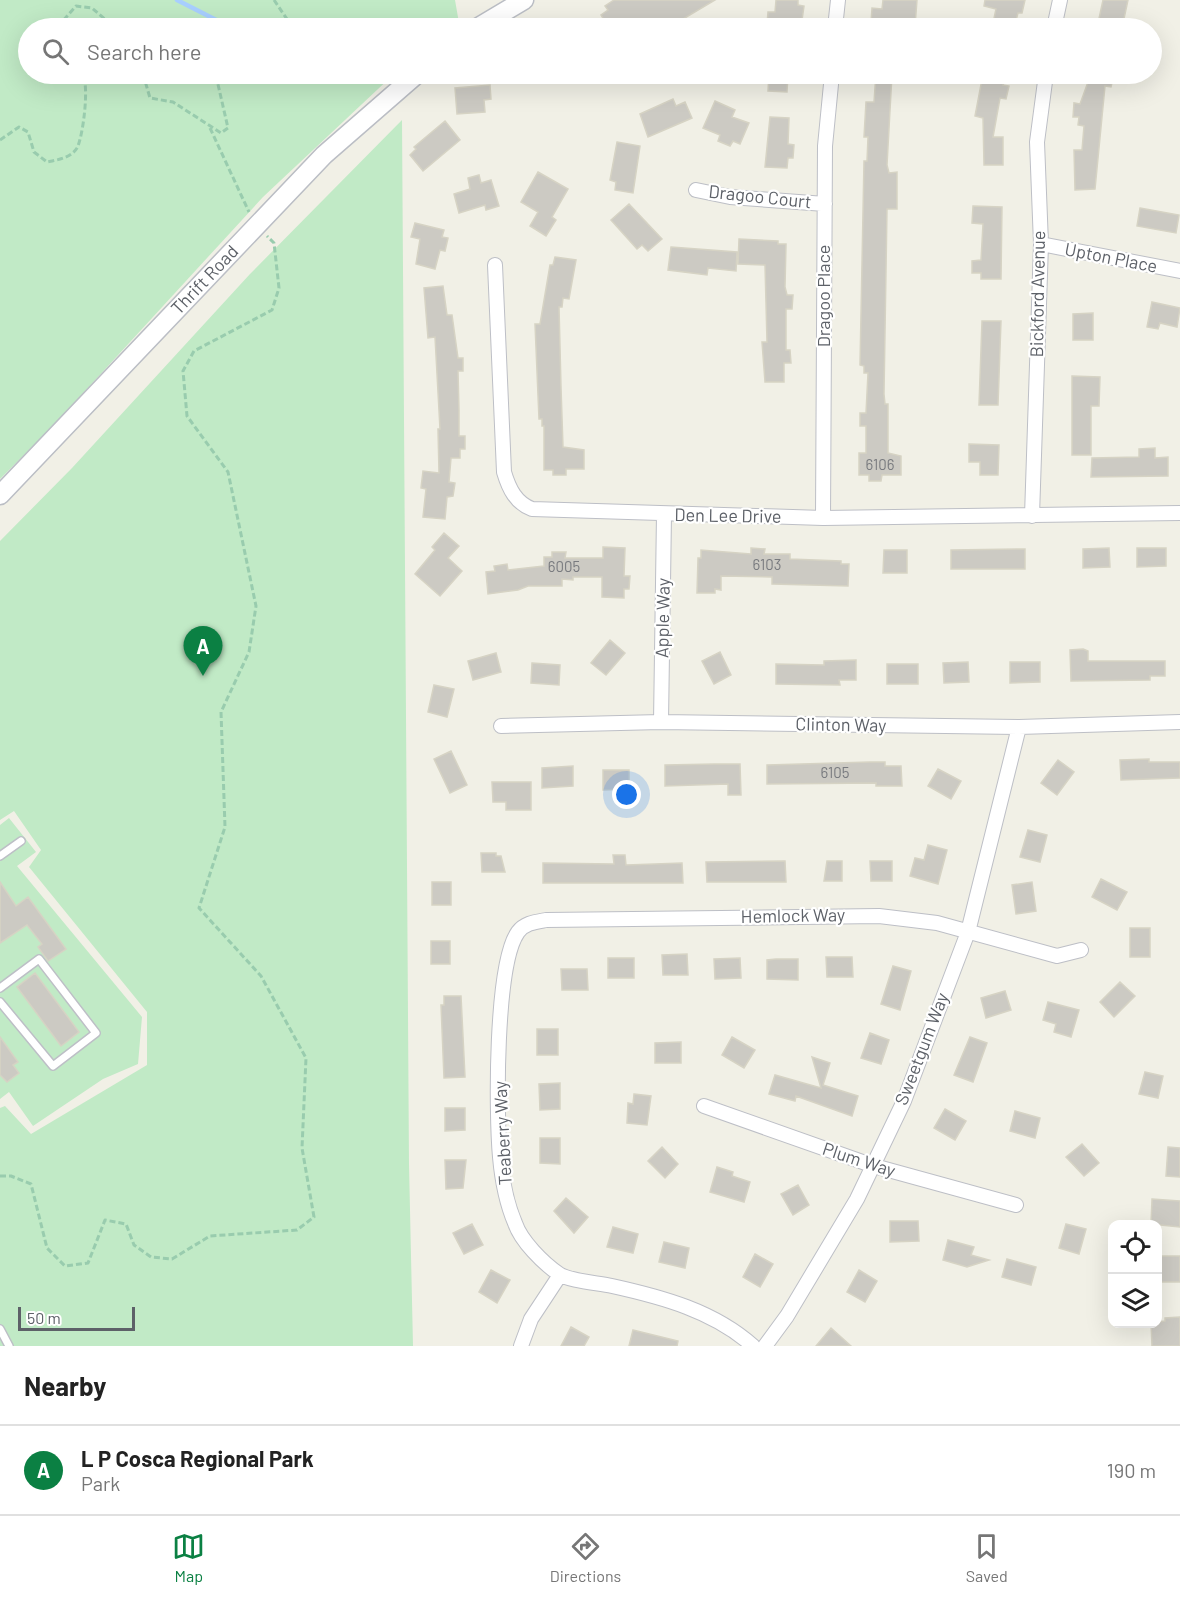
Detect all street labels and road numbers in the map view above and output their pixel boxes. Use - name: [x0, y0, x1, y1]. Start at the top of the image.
- street label: Dragoo Court: [708, 180, 813, 212]
- street label: Bickford Avenue: [1025, 230, 1049, 358]
- street label: Upton Place: [1063, 237, 1159, 277]
- street label: Thrift Road: [166, 240, 242, 319]
- street label: Dragoo Place: [812, 245, 834, 347]
- street label: Den Lee Drive: [674, 503, 782, 527]
- street label: Apple Way: [650, 578, 674, 658]
- street label: Clinton Way: [795, 712, 887, 736]
- street label: Hemlock Way: [741, 903, 845, 927]
- street label: Sweetgum Way: [890, 989, 953, 1108]
- street label: Teaberry Way: [488, 1080, 516, 1186]
- street label: Plum Way: [820, 1137, 898, 1181]

